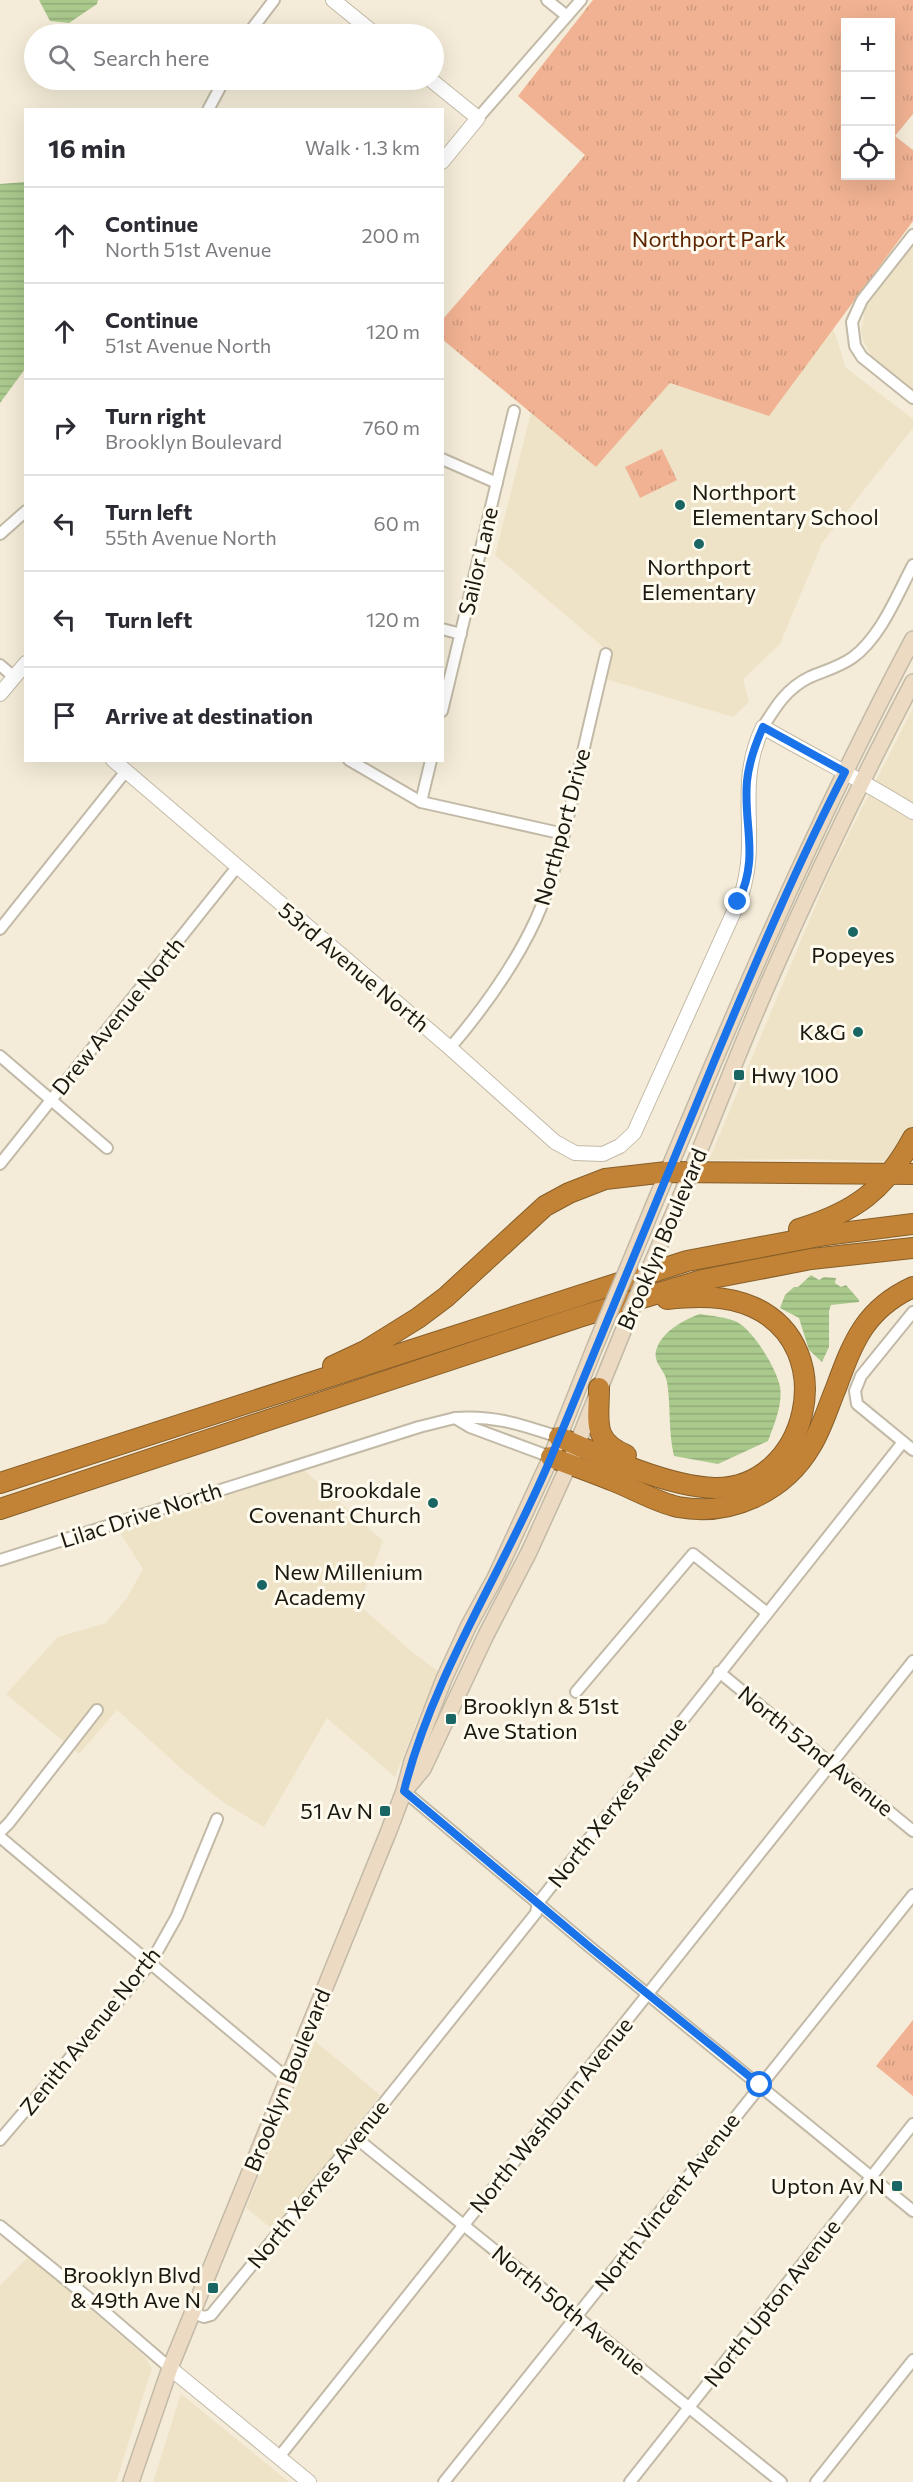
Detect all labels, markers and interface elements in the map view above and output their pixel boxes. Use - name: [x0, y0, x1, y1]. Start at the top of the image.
- map controls: [841, 18, 895, 180]
- button: +: [841, 18, 895, 72]
- search box: [24, 24, 444, 90]
- icon: search: [45, 41, 78, 74]
- text: Search here: [93, 44, 209, 71]
- button: −: [841, 72, 895, 126]
- button: locate: [841, 126, 895, 180]
- text: 16 min: [48, 132, 126, 163]
- text: Walk · 1.3 km: [305, 135, 420, 159]
- text: Continue: [105, 210, 198, 237]
- icon: ahead: [48, 219, 81, 252]
- text: 200 m: [362, 223, 420, 247]
- park label: Northport Park: [632, 225, 786, 252]
- text: North 51st Avenue: [105, 237, 271, 261]
- text: Continue: [105, 306, 198, 333]
- icon: ahead: [48, 315, 81, 348]
- text: 120 m: [366, 319, 420, 343]
- text: 51st Avenue North: [105, 333, 271, 357]
- text: Turn right: [105, 402, 206, 429]
- icon: right: [48, 411, 81, 444]
- text: 760 m: [363, 415, 420, 439]
- text: Brooklyn Boulevard: [105, 429, 282, 453]
- place label: Northport Elementary School: [692, 478, 879, 530]
- text: Turn left: [105, 498, 192, 525]
- marker: Northport Elementary School: [673, 498, 687, 512]
- street label: Sailor Lane: [452, 504, 503, 618]
- icon: left: [48, 507, 81, 540]
- text: 60 m: [374, 511, 420, 535]
- text: 55th Avenue North: [105, 525, 277, 549]
- marker: Northport Elementary: [692, 537, 706, 551]
- place label: Northport Elementary: [642, 553, 756, 605]
- icon: left: [48, 603, 81, 636]
- text: Turn left: [105, 606, 192, 633]
- text: 120 m: [366, 607, 420, 631]
- icon: arrive: [48, 699, 81, 732]
- text: Arrive at destination: [105, 702, 313, 729]
- street label: Northport Drive: [528, 745, 595, 908]
- route end: [724, 888, 750, 914]
- street label: 53rd Avenue North: [274, 896, 435, 1037]
- marker: Popeyes: [846, 925, 860, 939]
- street label: Drew Avenue North: [46, 931, 190, 1100]
- place label: Popeyes: [811, 941, 895, 968]
- place label: K&G: [799, 1018, 846, 1045]
- marker: K&G: [851, 1025, 865, 1039]
- place label: Hwy 100: [751, 1061, 839, 1088]
- marker: Hwy 100: [732, 1068, 746, 1082]
- street label: Brooklyn Boulevard: [611, 1144, 712, 1334]
- street label: Lilac Drive North: [57, 1476, 225, 1553]
- place label: Brookdale Covenant Church: [249, 1476, 421, 1528]
- marker: Brookdale Covenant Church: [426, 1496, 440, 1510]
- place label: New Millenium Academy: [274, 1558, 423, 1610]
- marker: New Millenium Academy: [255, 1578, 269, 1592]
- street label: North 52nd Avenue: [733, 1680, 899, 1822]
- place label: Brooklyn & 51st Ave Station: [463, 1692, 619, 1744]
- street label: North Xerxes Avenue: [542, 1711, 692, 1892]
- marker: Brooklyn & 51st Ave Station: [444, 1712, 458, 1726]
- place label: 51 Av N: [300, 1797, 373, 1824]
- marker: 51 Av N: [378, 1804, 392, 1818]
- street label: Zenith Avenue North: [14, 1941, 166, 2120]
- street label: Brooklyn Boulevard: [238, 1984, 336, 2175]
- street label: North Washburn Avenue: [463, 2011, 638, 2218]
- route start: [746, 2071, 772, 2097]
- street label: North Xerxes Avenue: [241, 2094, 394, 2274]
- street label: North Vincent Avenue: [588, 2107, 745, 2296]
- place label: Upton Av N: [771, 2172, 885, 2199]
- marker: Upton Av N: [890, 2179, 904, 2193]
- street label: North Upton Avenue: [698, 2213, 845, 2392]
- street label: North 50th Avenue: [487, 2239, 652, 2380]
- place label: Brooklyn Blvd & 49th Ave N: [63, 2261, 201, 2313]
- marker: Brooklyn Blvd & 49th Ave N: [206, 2281, 220, 2295]

